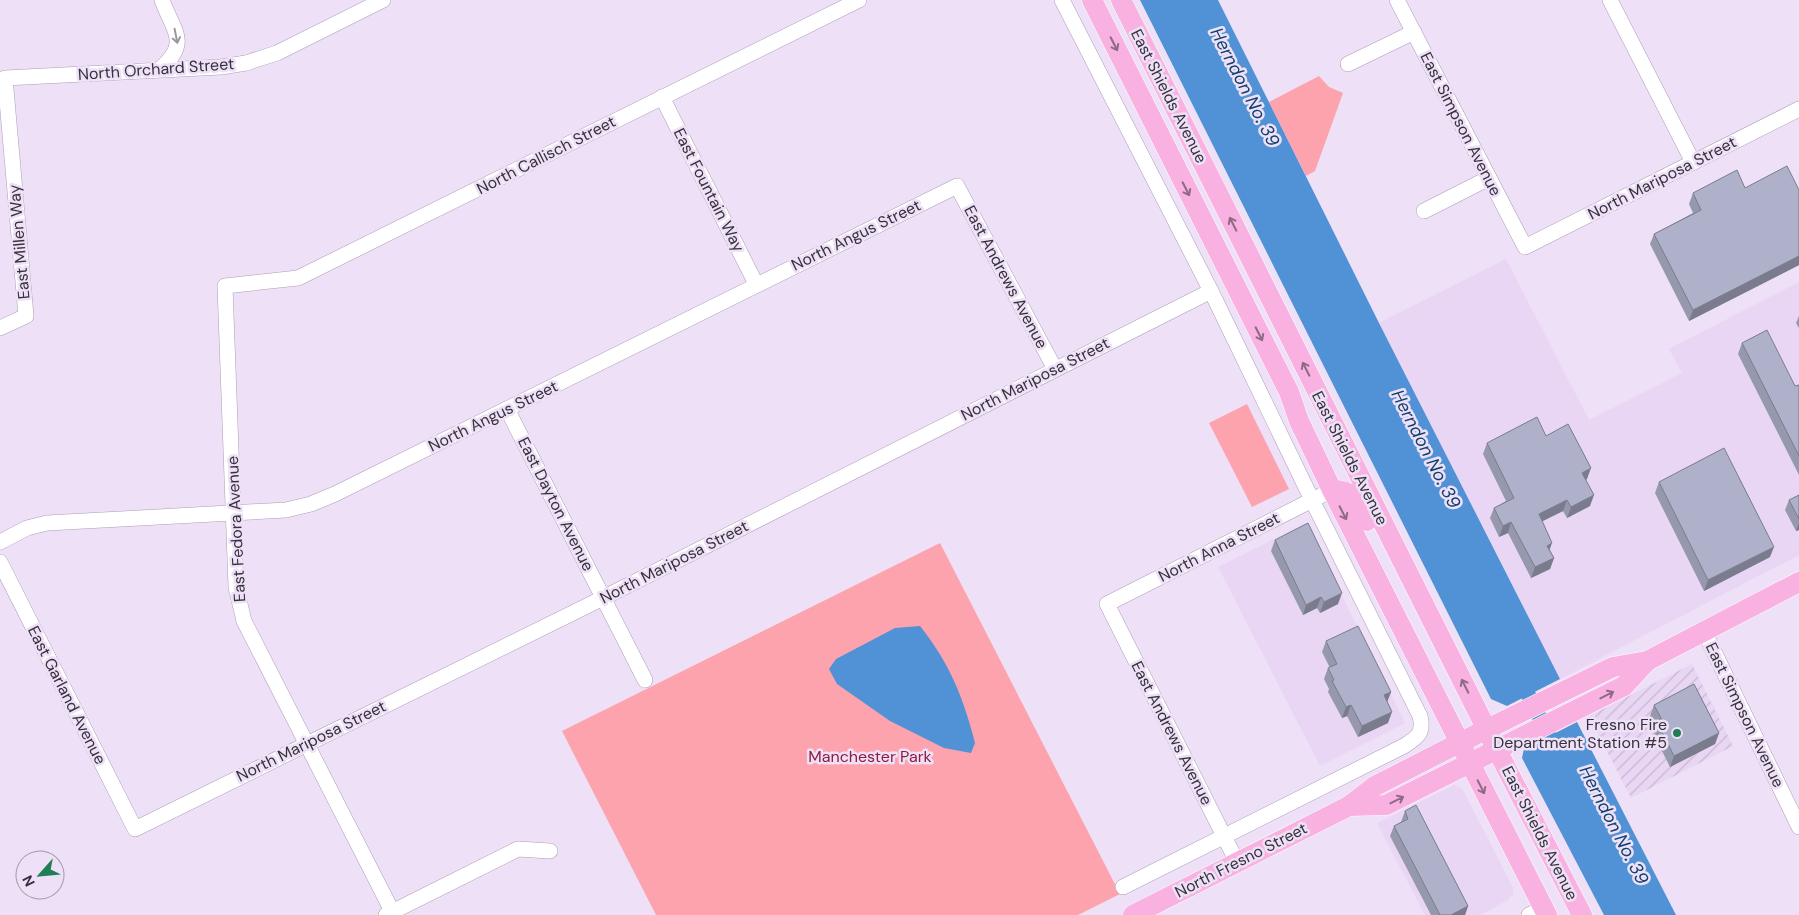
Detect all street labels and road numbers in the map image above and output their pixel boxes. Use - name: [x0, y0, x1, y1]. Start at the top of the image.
- street label: East Shields Avenue: [1126, 25, 1212, 167]
- street label: East Simpson Avenue: [1416, 49, 1506, 199]
- street label: North Orchard Street: [77, 53, 235, 85]
- street label: North Callisch Street: [473, 111, 619, 199]
- street label: East Fountain Way: [669, 124, 749, 256]
- street label: North Mariposa Street: [1584, 131, 1740, 225]
- street label: East Millen Way: [4, 184, 34, 300]
- street label: North Angus Street: [788, 194, 924, 276]
- street label: East Andrews Avenue: [959, 202, 1053, 352]
- street label: North Mariposa Street: [957, 332, 1113, 426]
- street label: North Angus Street: [425, 375, 561, 457]
- street label: East Shields Avenue: [1307, 387, 1393, 529]
- street label: East Dayton Avenue: [513, 433, 599, 575]
- street label: East Fedora Avenue: [222, 456, 250, 602]
- street label: North Anna Street: [1155, 507, 1283, 587]
- street label: North Mariposa Street: [596, 515, 752, 609]
- street label: East Garland Avenue: [23, 622, 111, 768]
- street label: East Simpson Avenue: [1701, 639, 1789, 791]
- street label: East Andrews Avenue: [1127, 657, 1217, 809]
- street label: North Mariposa Street: [233, 696, 389, 786]
- street label: East Shields Avenue: [1497, 762, 1583, 904]
- street label: North Fresno Street: [1171, 818, 1311, 902]

